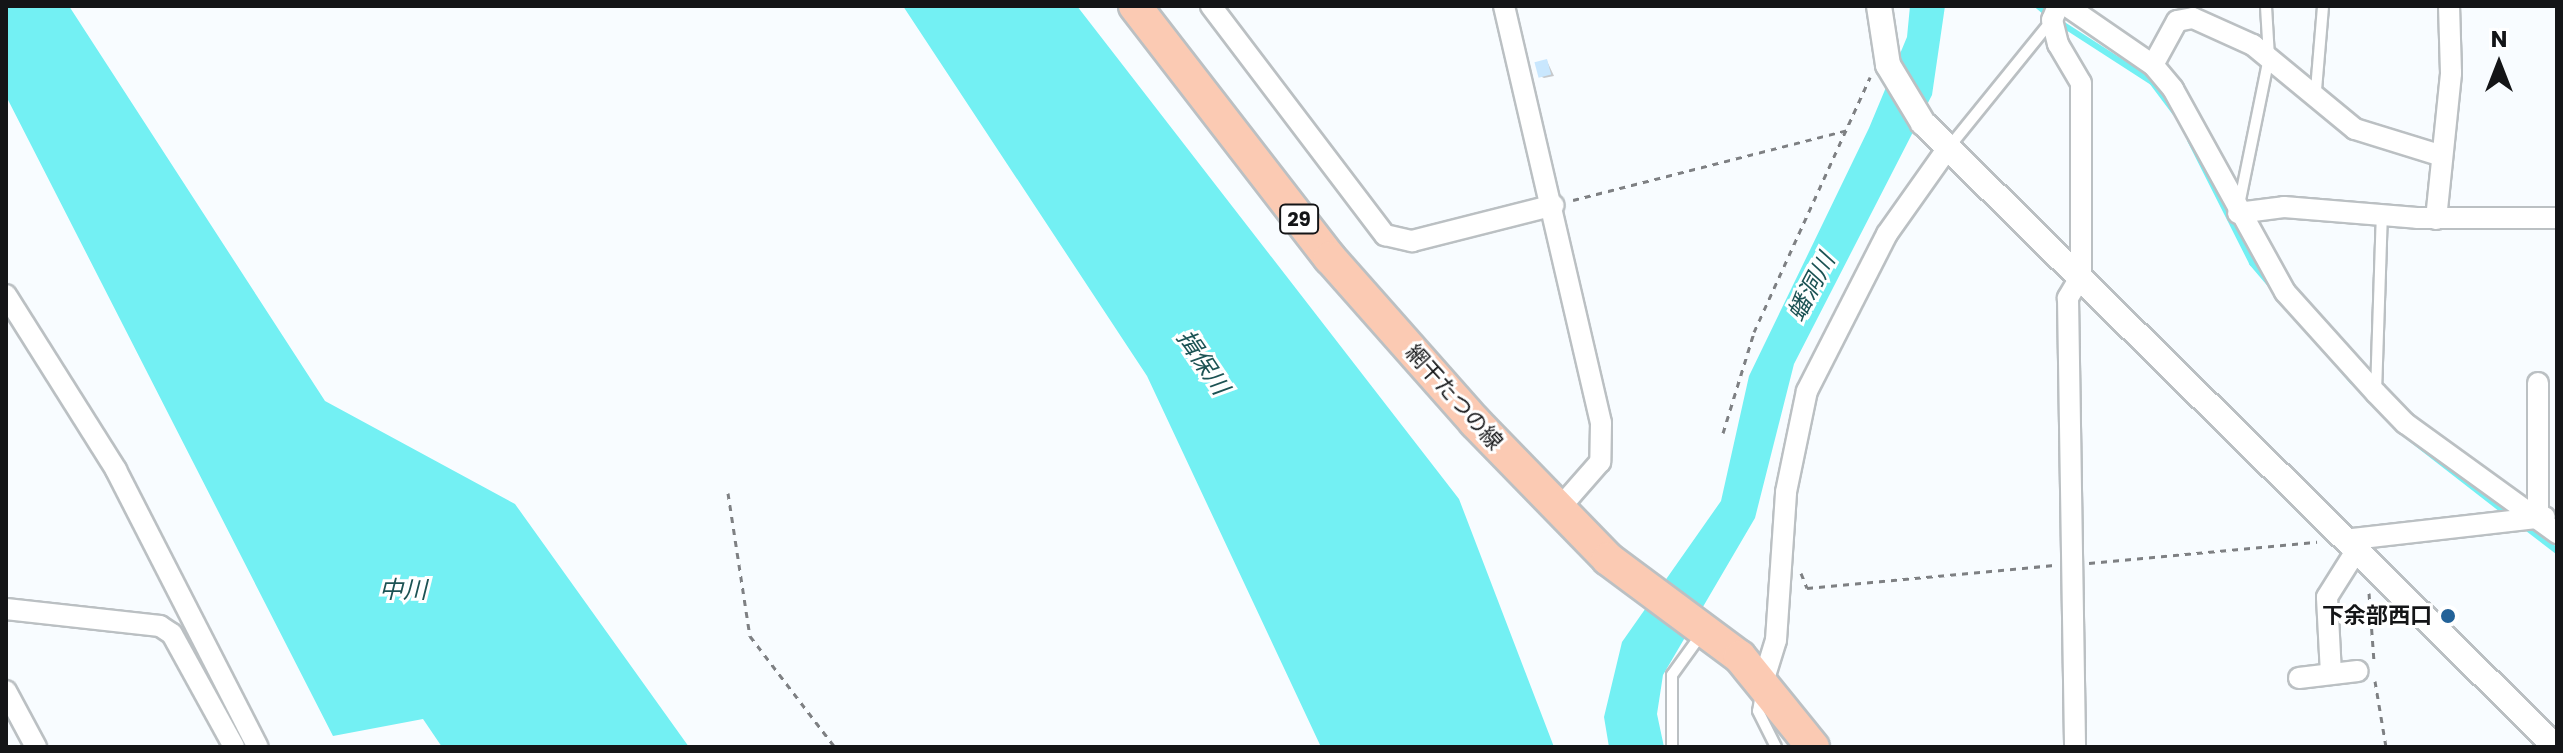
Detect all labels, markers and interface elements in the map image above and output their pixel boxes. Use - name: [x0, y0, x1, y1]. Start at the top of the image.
- north arrow: [2459, 24, 2539, 104]
- text: N: [2491, 24, 2507, 55]
- road number: 29: [1279, 203, 1319, 235]
- water label: 蟠洞川: [1781, 248, 1841, 326]
- water label: 揖保川: [1171, 324, 1235, 400]
- street label: 網干たつの線: [1400, 339, 1508, 455]
- water label: 中川: [379, 576, 427, 604]
- place label: 下余部西口: [2322, 603, 2432, 629]
- marker: 下余部西口: [2439, 607, 2457, 625]

